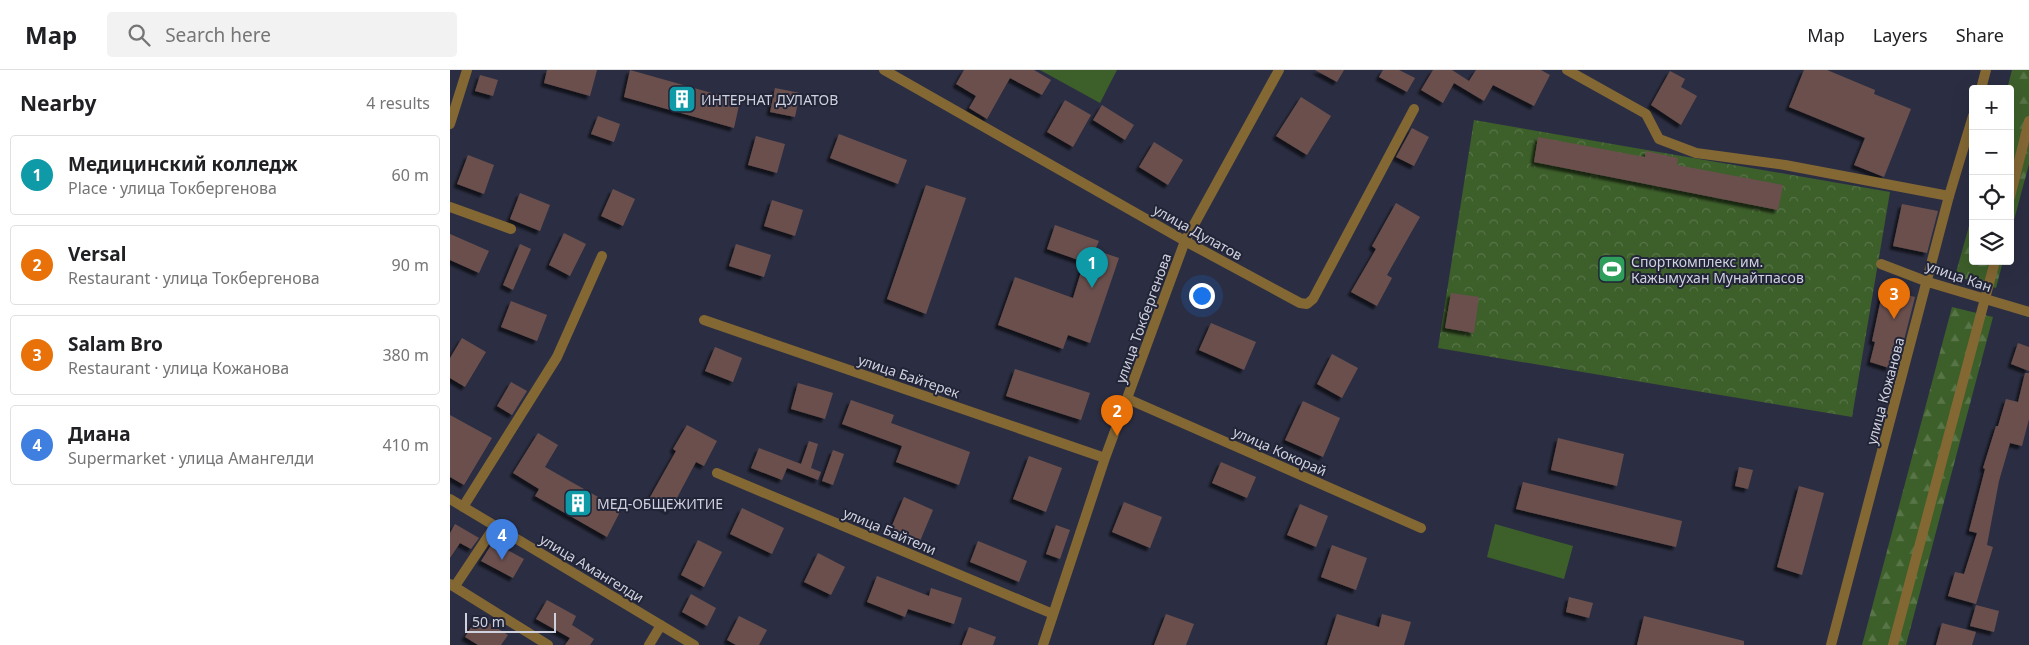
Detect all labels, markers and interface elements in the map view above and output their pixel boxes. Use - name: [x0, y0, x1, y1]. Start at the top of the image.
- search box: [107, 12, 457, 57]
- text: Map: [25, 18, 77, 51]
- icon: search: [125, 21, 153, 49]
- text: Search here: [165, 22, 271, 48]
- text: Map: [1807, 23, 1845, 47]
- text: Layers: [1873, 23, 1928, 47]
- text: Share: [1956, 23, 2004, 47]
- building icon: ИНТЕРНАТ ДУЛАТОВ: [667, 84, 697, 114]
- map controls: [1969, 85, 2014, 265]
- button: +: [1969, 85, 2014, 130]
- text: Nearby: [20, 89, 96, 117]
- place label: ИНТЕРНАТ ДУЛАТОВ: [701, 90, 838, 109]
- text: 4 results: [366, 92, 430, 114]
- button: −: [1969, 130, 2014, 175]
- text: Медицинский колледж: [68, 151, 298, 177]
- text: 1: [32, 164, 42, 186]
- text: 60 m: [392, 164, 429, 186]
- button: locate: [1969, 175, 2014, 220]
- text: Place · улица Токбергенова: [68, 177, 277, 199]
- street label: улица Дулатов: [1150, 200, 1246, 264]
- button: layers: [1969, 220, 2014, 265]
- text: Versal: [68, 241, 126, 267]
- pin: 1: [1076, 247, 1108, 288]
- street label: улица Токбергенова: [1111, 250, 1175, 386]
- place label: Спорткомплекс им. Кажымухан Мунайтпасов: [1631, 252, 1804, 287]
- text: 2: [32, 254, 42, 276]
- text: 90 m: [392, 254, 429, 276]
- sports icon: Спорткомплекс им. Кажымухан Мунайтпасов: [1597, 254, 1627, 284]
- street label: улица Кан: [1924, 256, 1994, 296]
- text: Restaurant · улица Токбергенова: [68, 267, 320, 289]
- pin: 3: [1878, 278, 1910, 319]
- your location: [1189, 283, 1215, 309]
- text: Salam Bro: [68, 331, 163, 357]
- street label: улица Кожанова: [1862, 335, 1908, 447]
- text: 3: [32, 344, 42, 366]
- text: 380 m: [382, 344, 429, 366]
- street label: улица Байтерек: [856, 350, 963, 402]
- text: Restaurant · улица Кожанова: [68, 357, 289, 379]
- pin: 2: [1101, 395, 1133, 436]
- text: Диана: [68, 421, 131, 447]
- street label: улица Кокорай: [1230, 422, 1330, 480]
- text: 4: [32, 434, 42, 456]
- text: 410 m: [382, 434, 429, 456]
- text: Supermarket · улица Амангелди: [68, 447, 314, 469]
- building icon: МЕД-ОБЩЕЖИТИЕ: [563, 488, 593, 518]
- place label: МЕД-ОБЩЕЖИТИЕ: [597, 494, 723, 513]
- street label: улица Байтели: [841, 503, 939, 559]
- pin: 4: [486, 519, 518, 560]
- street label: улица Амангелди: [536, 529, 648, 607]
- scale bar: [465, 610, 556, 633]
- text: 50 m: [472, 612, 505, 631]

